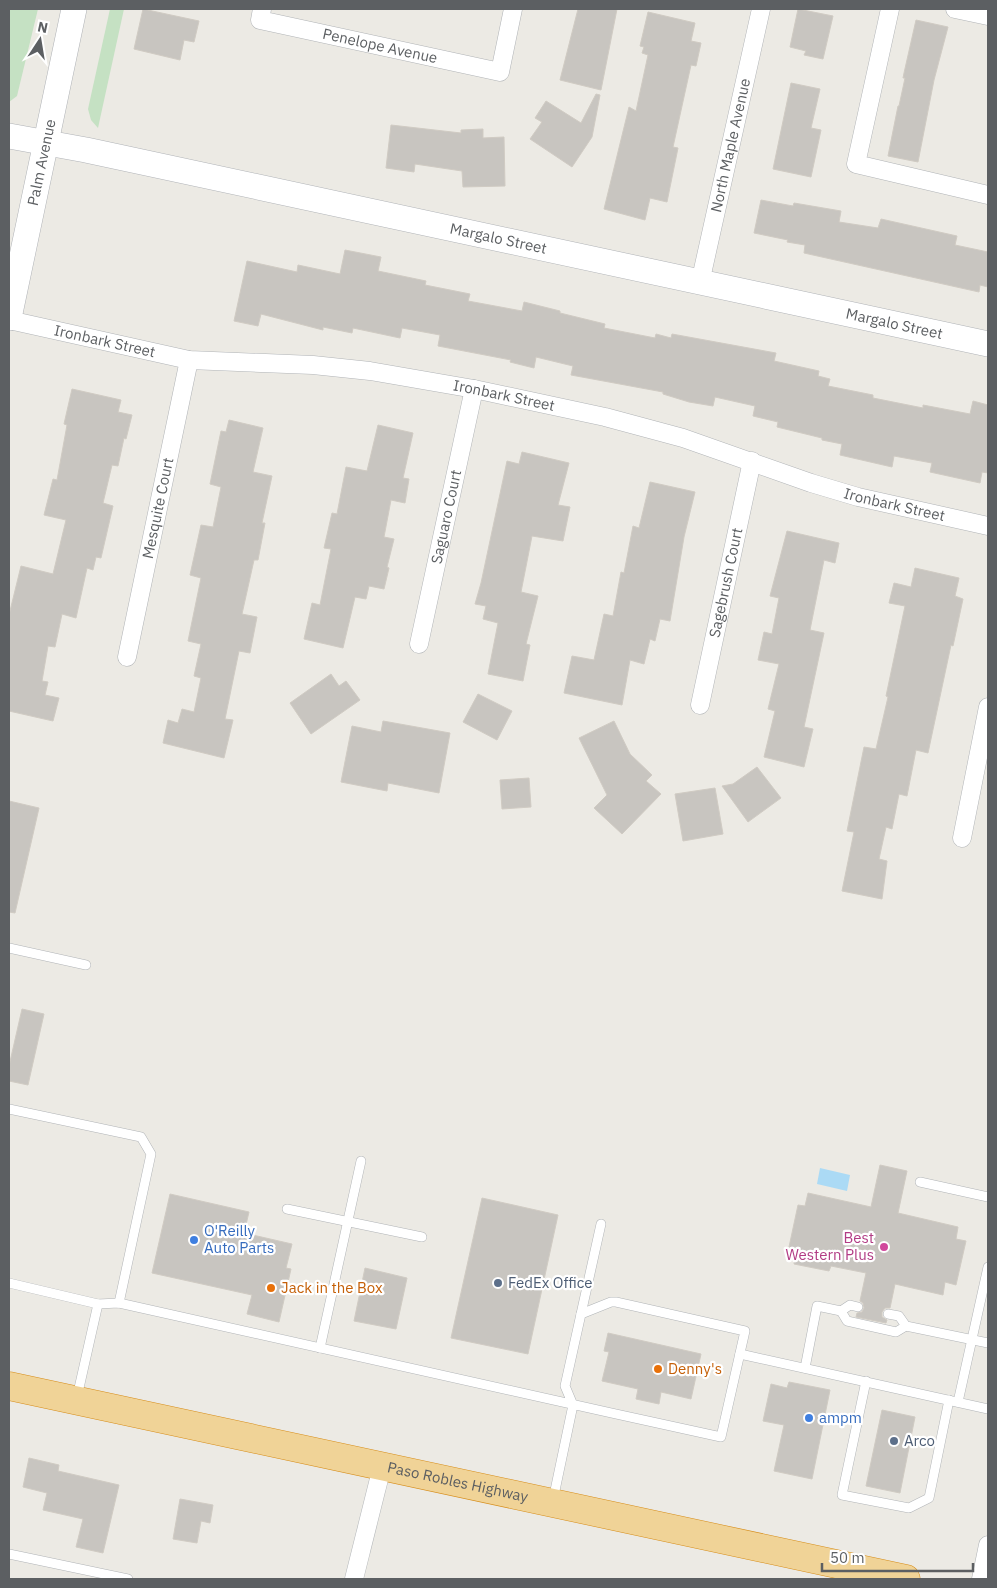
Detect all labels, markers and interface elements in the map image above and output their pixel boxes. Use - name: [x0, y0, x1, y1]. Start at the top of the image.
- north arrow: [15, 15, 65, 65]
- text: N: [36, 17, 50, 37]
- street label: Penelope Avenue: [321, 24, 439, 67]
- street label: North Maple Avenue: [706, 76, 754, 214]
- street label: Palm Avenue: [23, 117, 60, 207]
- street label: Margalo Street: [448, 219, 549, 258]
- street label: Margalo Street: [844, 304, 945, 343]
- street label: Ironbark Street: [52, 320, 157, 361]
- street label: Ironbark Street: [452, 376, 557, 415]
- street label: Mesquite Court: [138, 456, 177, 560]
- street label: Saguaro Court: [427, 468, 465, 566]
- street label: Ironbark Street: [842, 483, 947, 525]
- street label: Sagebrush Court: [705, 526, 747, 639]
- place label: O'Reilly Auto Parts: [204, 1221, 274, 1257]
- place label: Best Western Plus: [785, 1228, 874, 1264]
- marker: O'Reilly Auto Parts: [188, 1234, 200, 1246]
- marker: Best Western Plus: [878, 1241, 890, 1253]
- place label: FedEx Office: [508, 1273, 593, 1292]
- marker: FedEx Office: [492, 1277, 504, 1289]
- place label: Jack in the Box: [281, 1278, 383, 1297]
- marker: Jack in the Box: [265, 1282, 277, 1294]
- place label: Denny's: [668, 1359, 722, 1378]
- marker: Denny's: [652, 1363, 664, 1375]
- place label: ampm: [819, 1408, 862, 1427]
- marker: ampm: [803, 1412, 815, 1424]
- place label: Arco: [904, 1431, 935, 1450]
- marker: Arco: [888, 1435, 900, 1447]
- street label: Paso Robles Highway: [386, 1457, 531, 1506]
- scale bar: [822, 1540, 973, 1572]
- text: 50 m: [830, 1548, 865, 1567]

